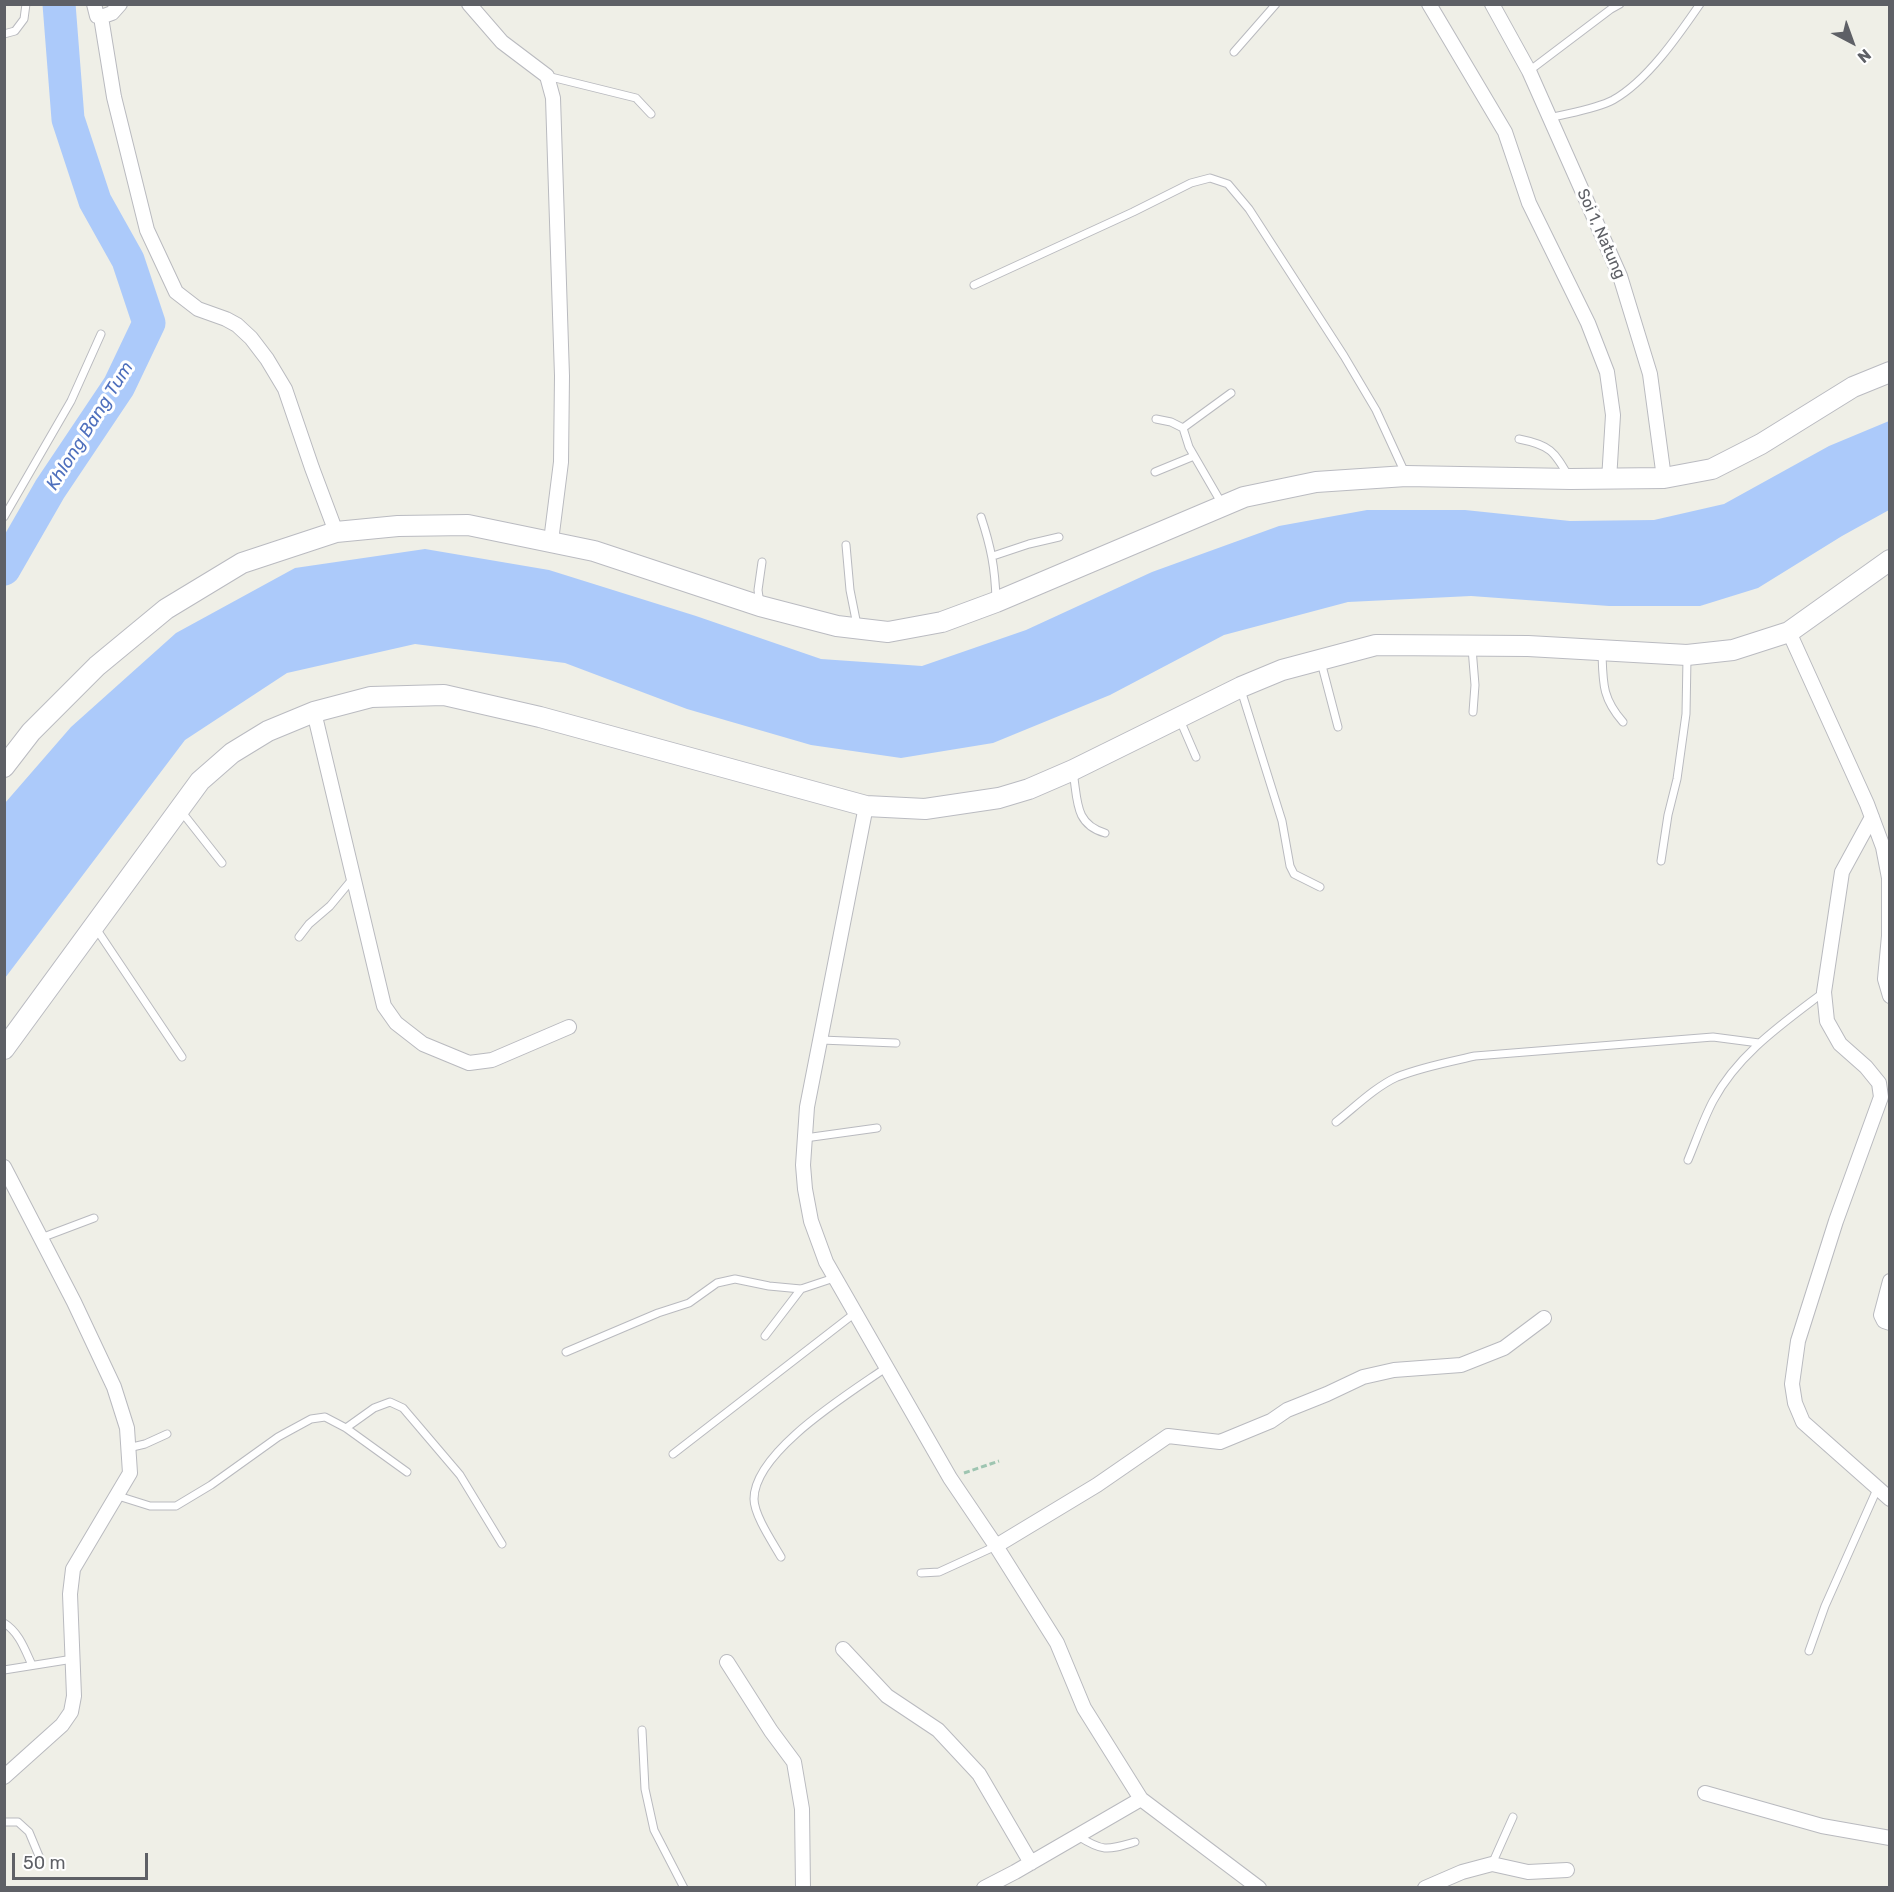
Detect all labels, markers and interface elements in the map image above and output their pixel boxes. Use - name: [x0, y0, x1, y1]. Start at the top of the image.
- north arrow: [1822, 12, 1882, 72]
- text: N: [1854, 45, 1875, 67]
- street label: Soi 1, Natung: [1573, 186, 1629, 282]
- water label: Khlong Bang Tum: [42, 358, 138, 494]
- scale bar: [15, 1841, 152, 1879]
- text: 50 m: [23, 1852, 66, 1874]

